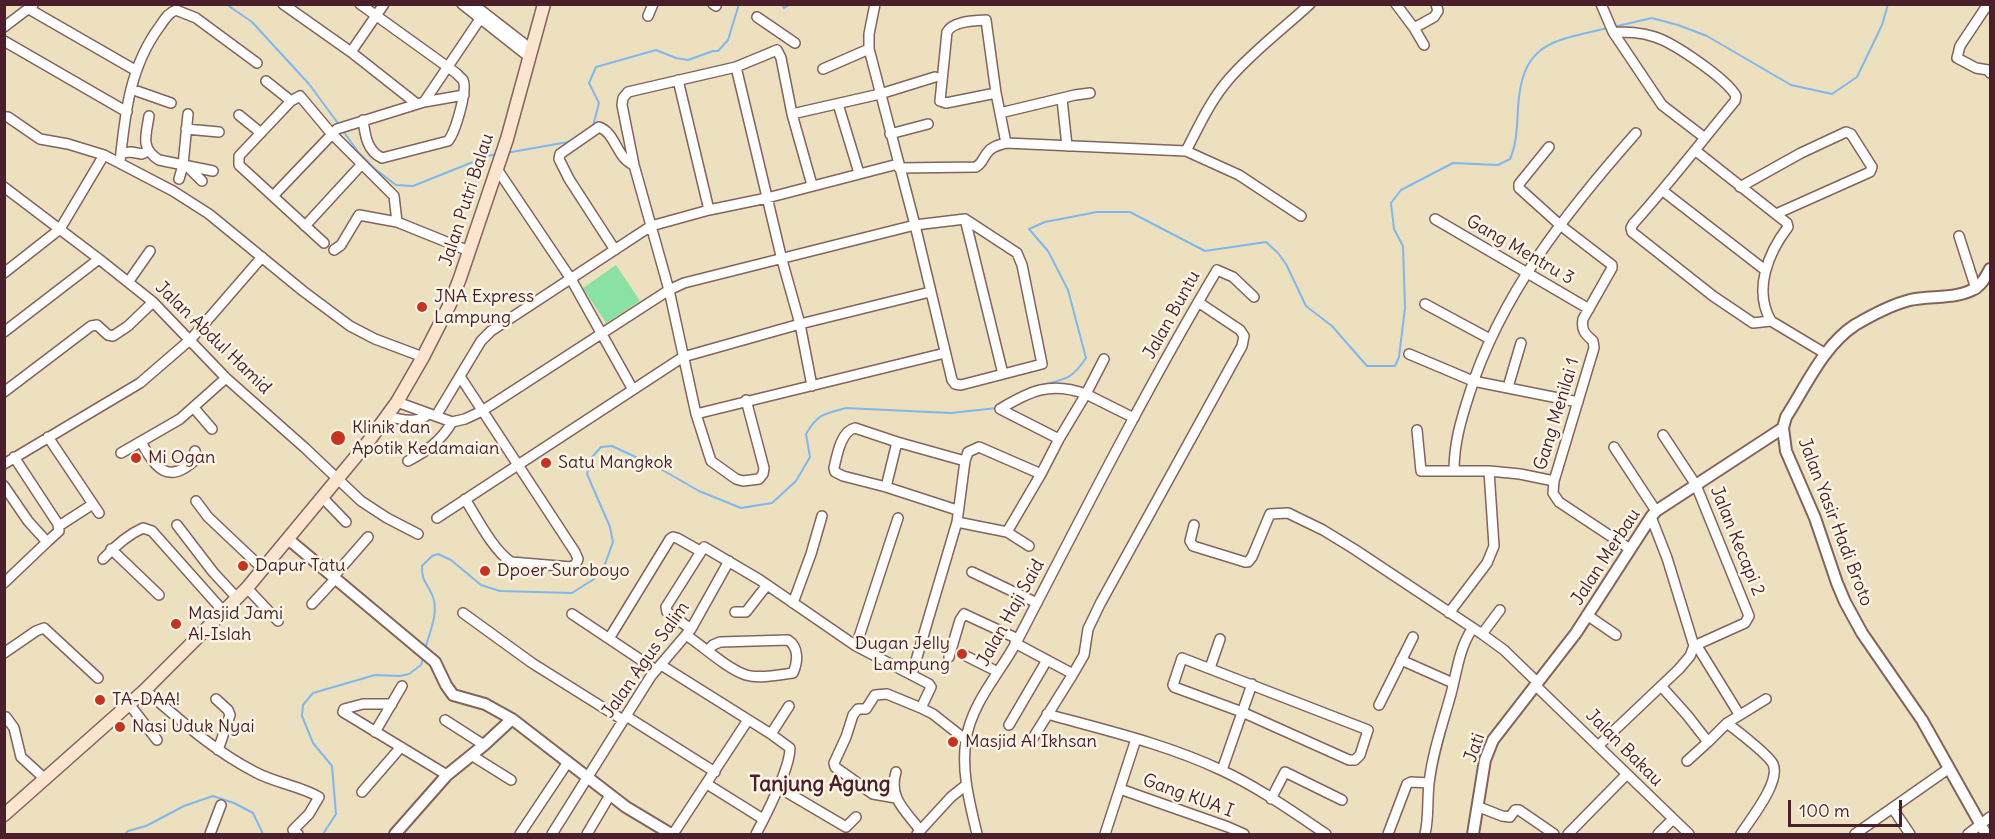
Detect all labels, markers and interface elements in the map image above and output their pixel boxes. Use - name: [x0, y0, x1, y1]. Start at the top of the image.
- street label: Jalan Putri Balau: [435, 131, 499, 269]
- street label: Gang Mentru 3: [1462, 210, 1578, 290]
- street label: Jalan Buntu: [1139, 267, 1205, 363]
- street label: Jalan Abdul Hamid: [151, 277, 275, 399]
- place label: JNA Express Lampung: [434, 286, 534, 328]
- marker: JNA Express Lampung: [415, 300, 429, 314]
- street label: Gang Menilai 1: [1530, 355, 1584, 473]
- place label: Klinik dan Apotik Kedamaian: [352, 417, 499, 460]
- marker: Klinik dan Apotik Kedamaian: [329, 429, 347, 447]
- street label: Jalan Yasir Hadi Broto: [1793, 435, 1877, 609]
- place label: Mi Ogan: [148, 447, 216, 469]
- marker: Mi Ogan: [129, 451, 143, 465]
- place label: Satu Mangkok: [558, 452, 673, 474]
- marker: Satu Mangkok: [539, 456, 553, 470]
- street label: Jalan Kecapi 2: [1705, 483, 1769, 599]
- street label: Jalan Merbau: [1567, 505, 1645, 609]
- place label: Dapur Tatu: [255, 555, 346, 577]
- street label: Jalan Haji Said: [973, 556, 1049, 670]
- marker: Dapur Tatu: [236, 559, 250, 573]
- place label: Dpoer Suroboyo: [497, 560, 630, 582]
- marker: Dpoer Suroboyo: [478, 564, 492, 578]
- street label: Jalan Agus Salim: [598, 598, 694, 722]
- place label: Masjid Jami Al-Islah: [188, 603, 283, 646]
- marker: Masjid Jami Al-Islah: [169, 617, 183, 631]
- place label: Dugan Jelly Lampung: [855, 633, 950, 676]
- marker: Dugan Jelly Lampung: [955, 647, 969, 661]
- place label: TA-DAA!: [112, 689, 180, 711]
- marker: TA-DAA!: [93, 693, 107, 707]
- street label: Jalan Bakau: [1581, 705, 1667, 791]
- place label: Nasi Uduk Nyai: [132, 716, 255, 738]
- marker: Nasi Uduk Nyai: [113, 720, 127, 734]
- place label: Masjid Al Ikhsan: [965, 731, 1097, 753]
- street label: Jati: [1460, 731, 1490, 765]
- marker: Masjid Al Ikhsan: [946, 735, 960, 749]
- street label: Gang KUA I: [1140, 770, 1236, 822]
- district label: Tanjung Agung: [750, 772, 890, 798]
- scale bar: [1791, 788, 1905, 826]
- text: 100 m: [1799, 799, 1850, 822]

